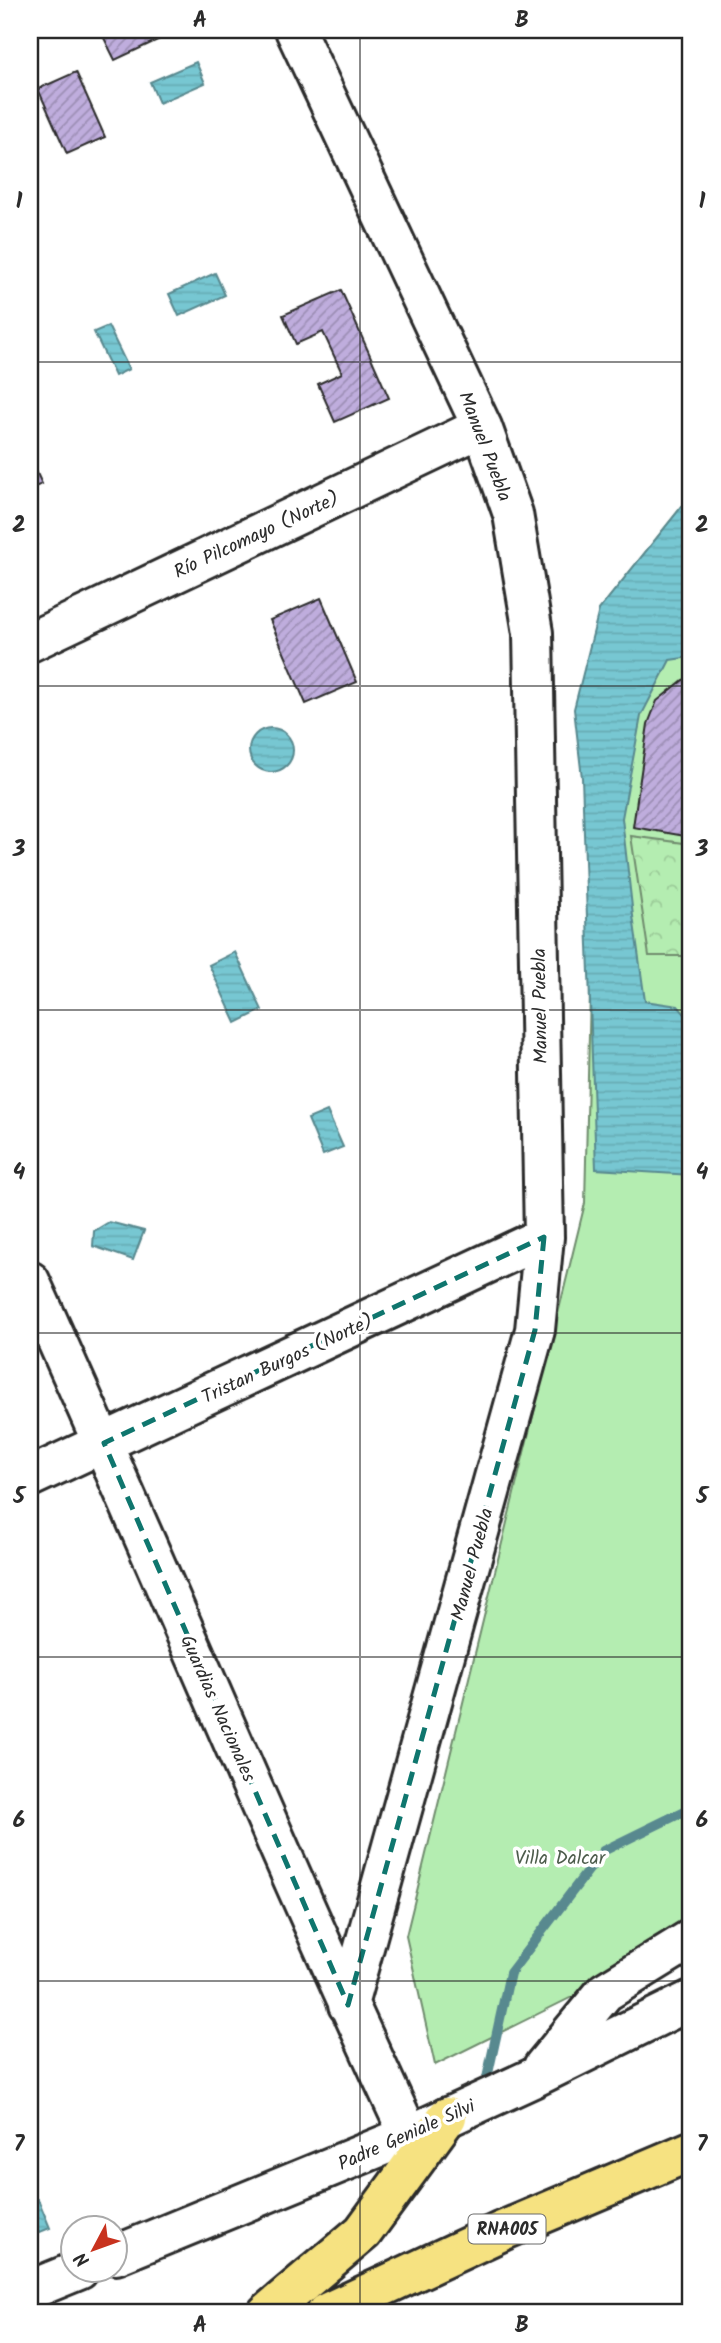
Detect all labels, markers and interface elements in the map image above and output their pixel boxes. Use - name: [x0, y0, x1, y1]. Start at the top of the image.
- text: A: [193, 3, 207, 39]
- text: B: [515, 3, 529, 39]
- text: 1: [16, 184, 23, 220]
- text: 1: [699, 184, 706, 220]
- street label: Manuel Puebla: [449, 387, 519, 506]
- street label: Río Pilcomayo (Norte): [169, 484, 345, 587]
- text: 2: [12, 508, 26, 544]
- text: 2: [695, 508, 709, 544]
- text: 3: [12, 832, 26, 868]
- text: 3: [695, 832, 709, 868]
- street label: Manuel Puebla: [525, 948, 557, 1064]
- text: 4: [13, 1155, 26, 1191]
- text: 4: [696, 1155, 709, 1191]
- street label: Tristan Burgos (Norte): [197, 1307, 379, 1413]
- text: 5: [12, 1479, 27, 1515]
- text: 5: [695, 1479, 710, 1515]
- street label: Manuel Puebla: [443, 1505, 502, 1624]
- street label: Guardias Nacionales: [171, 1630, 263, 1787]
- text: 6: [13, 1803, 25, 1839]
- text: 6: [696, 1803, 708, 1839]
- park label: Villa Dalcar: [515, 1844, 607, 1874]
- street label: Padre Geniale Silvi: [333, 2092, 482, 2180]
- text: 7: [14, 2127, 26, 2163]
- text: 7: [697, 2127, 709, 2163]
- north arrow: [60, 2214, 130, 2284]
- road number: RNA005: [468, 2214, 546, 2244]
- text: N: [67, 2244, 98, 2273]
- text: A: [193, 2308, 207, 2343]
- text: B: [515, 2308, 529, 2343]

